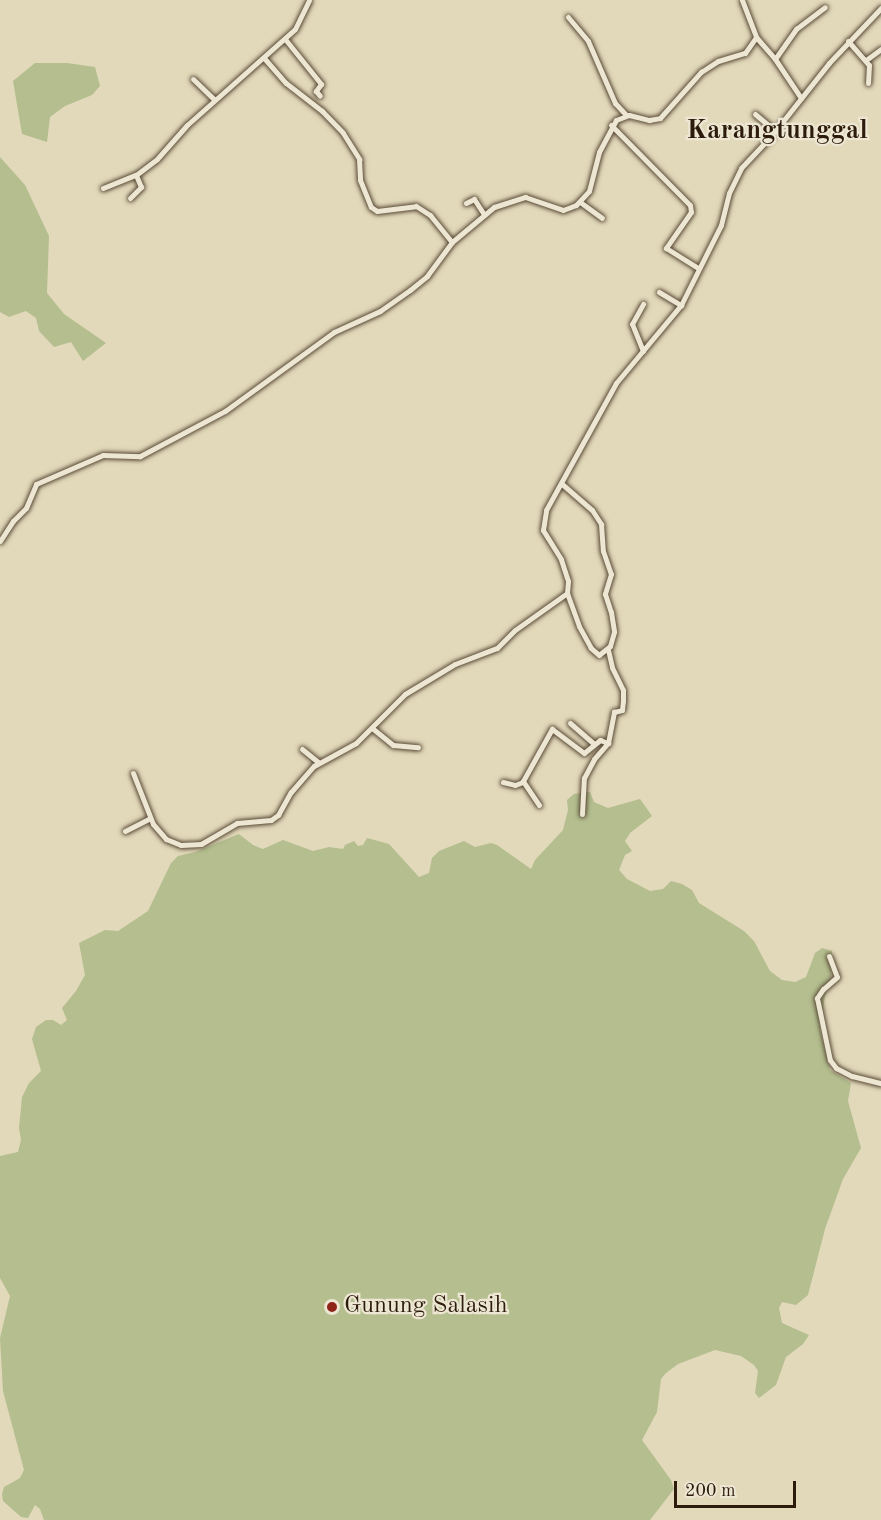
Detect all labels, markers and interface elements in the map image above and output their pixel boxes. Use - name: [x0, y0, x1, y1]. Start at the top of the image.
- district label: Karangtunggal: [686, 115, 868, 147]
- place label: Gunung Salasih: [344, 1293, 508, 1321]
- marker: Gunung Salasih: [325, 1300, 339, 1314]
- scale bar: [677, 1469, 798, 1507]
- text: 200 m: [685, 1482, 736, 1500]

